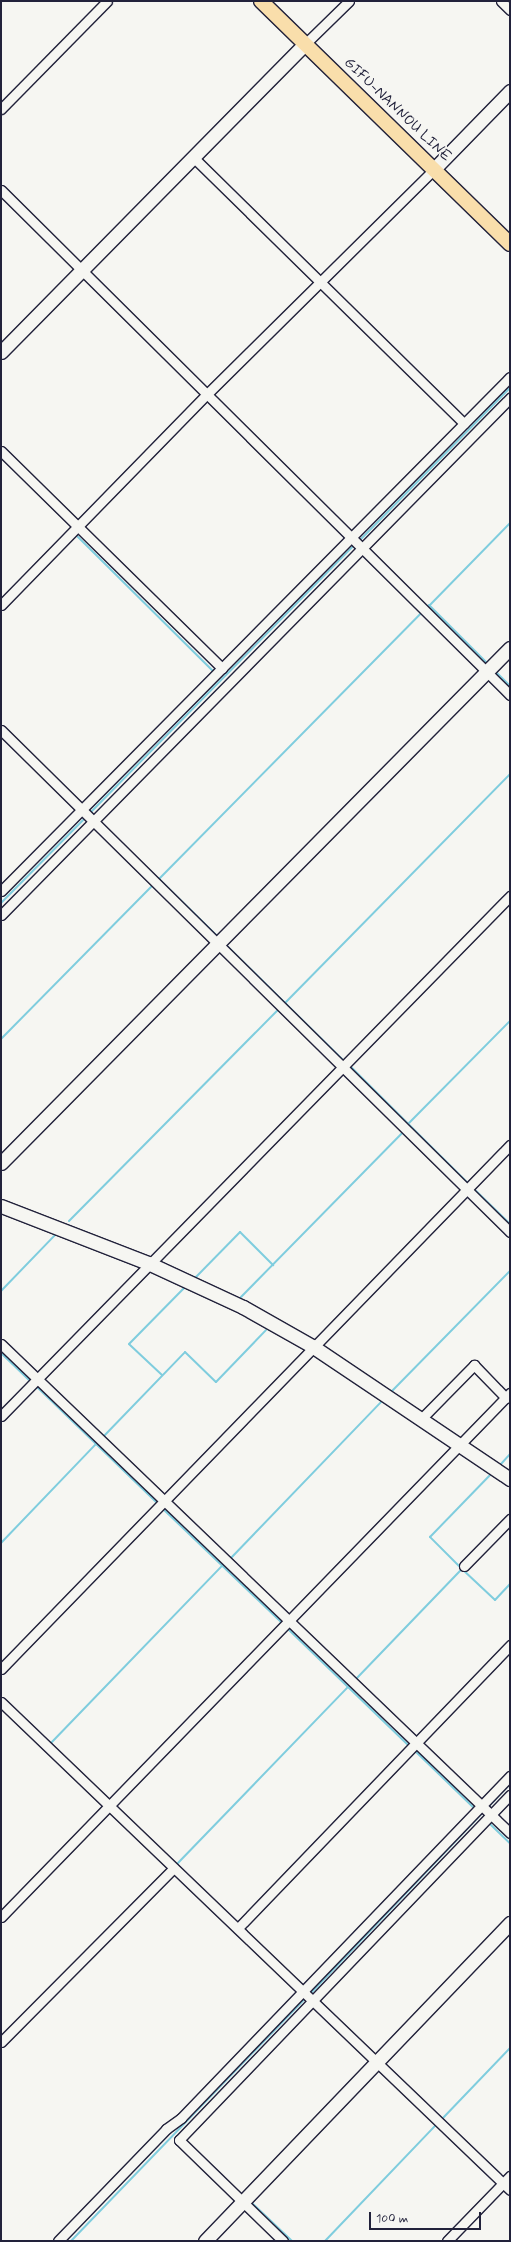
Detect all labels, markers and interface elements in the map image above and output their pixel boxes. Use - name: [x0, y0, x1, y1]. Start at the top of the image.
- street label: GIFU-NANNOU LINE: [340, 54, 454, 166]
- scale bar: [371, 2204, 483, 2230]
- text: 100 m: [376, 2211, 408, 2227]

